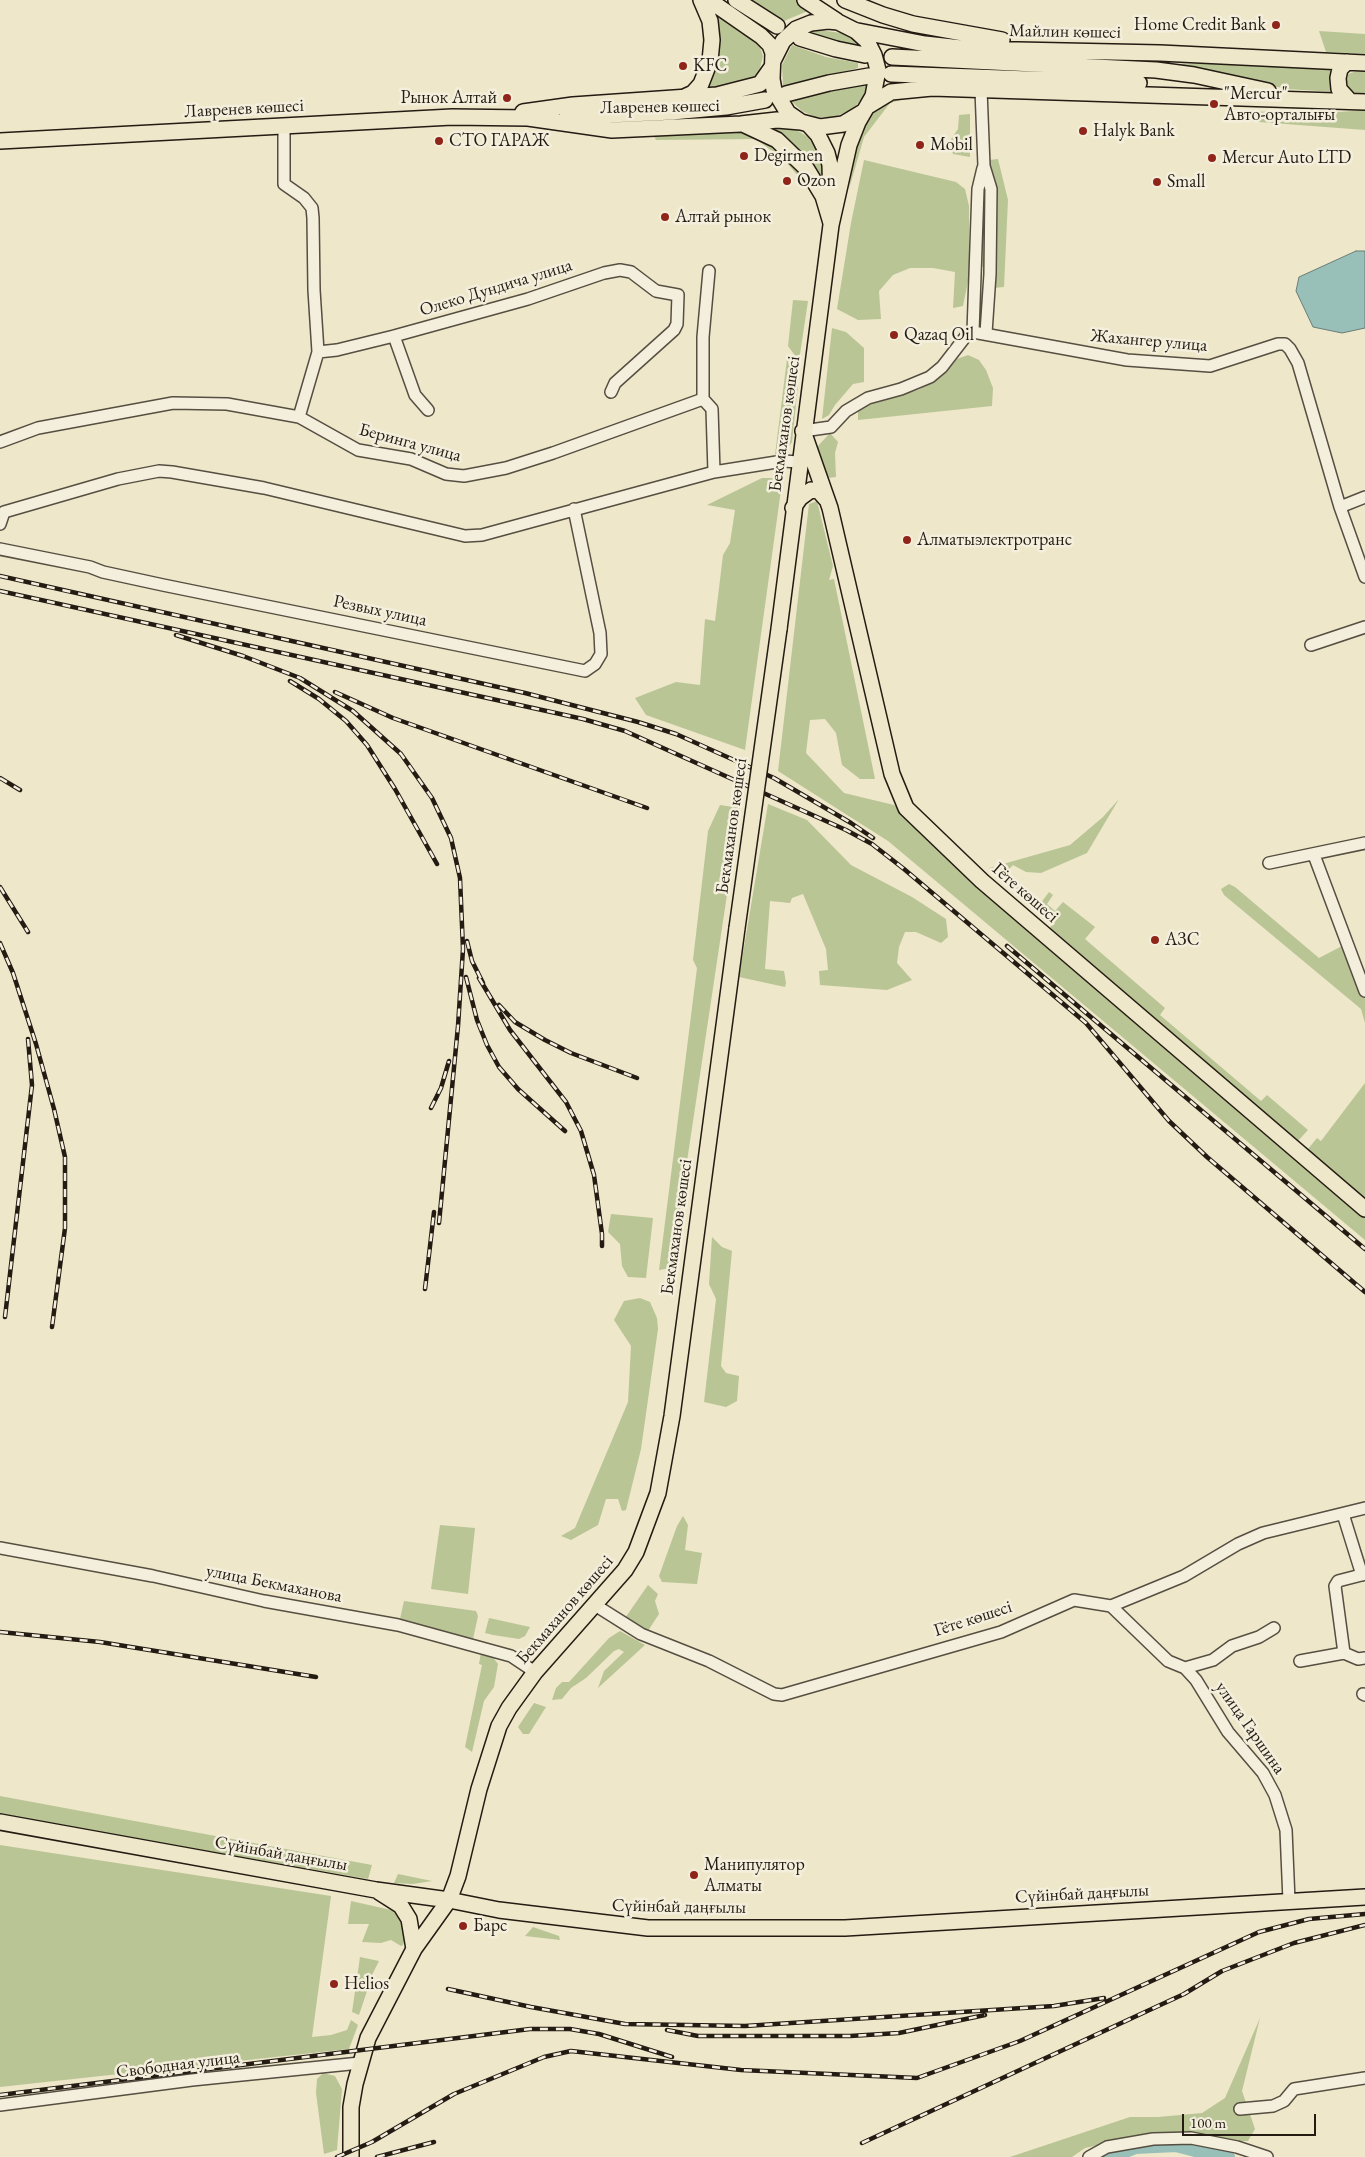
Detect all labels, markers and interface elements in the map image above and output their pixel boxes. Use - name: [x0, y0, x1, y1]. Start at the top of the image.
- place label: Home Credit Bank: [1134, 14, 1266, 36]
- marker: Home Credit Bank: [1270, 19, 1282, 31]
- street label: Майлин көшесі: [1009, 20, 1121, 44]
- place label: KFC: [693, 55, 727, 77]
- marker: KFC: [677, 60, 689, 72]
- place label: "Mercur" Авто-орталығы: [1224, 83, 1335, 126]
- place label: Рынoк Алтай: [400, 87, 497, 109]
- marker: Рынoк Алтай: [501, 92, 513, 104]
- street label: Лавренев көшесі: [184, 95, 304, 123]
- street label: Лавренев көшесі: [600, 95, 720, 119]
- marker: "Mercur" Авто-орталығы: [1208, 98, 1220, 110]
- place label: Halyk Bank: [1093, 120, 1175, 142]
- marker: Halyk Bank: [1077, 125, 1089, 137]
- place label: СТО ГАРАЖ: [449, 130, 549, 152]
- place label: Mobil: [930, 134, 973, 156]
- marker: СТО ГАРАЖ: [433, 135, 445, 147]
- marker: Mobil: [914, 139, 926, 151]
- place label: Degirmen: [754, 145, 823, 167]
- place label: Mercur Auto LTD: [1222, 147, 1351, 169]
- marker: Degirmen: [738, 150, 750, 162]
- marker: Mercur Auto LTD: [1206, 152, 1218, 164]
- place label: Ozon: [797, 170, 836, 192]
- place label: Small: [1167, 171, 1205, 193]
- marker: Ozon: [781, 175, 793, 187]
- marker: Small: [1151, 176, 1163, 188]
- place label: Алтай рынок: [675, 206, 771, 228]
- marker: Алтай рынок: [659, 211, 671, 223]
- street label: Олеко Дундича улица: [417, 255, 575, 321]
- place label: Qazaq Oil: [904, 324, 974, 346]
- street label: Жахангер улица: [1090, 325, 1208, 357]
- marker: Qazaq Oil: [888, 329, 900, 341]
- street label: Бекмаханов көшесі: [765, 355, 805, 493]
- street label: Беринга улица: [356, 419, 464, 467]
- place label: Алматыэлектротранс: [917, 529, 1072, 551]
- marker: Алматыэлектротранс: [901, 534, 913, 546]
- street label: Резвых улица: [331, 591, 429, 631]
- street label: Бекмаханов көшесі: [712, 757, 752, 895]
- street label: Гёте көшесі: [987, 858, 1063, 928]
- place label: АЗС: [1165, 929, 1199, 951]
- marker: АЗС: [1149, 934, 1161, 946]
- street label: Бекмаханов көшесі: [657, 1158, 697, 1296]
- street label: Бекмаханов көшесі: [512, 1551, 618, 1669]
- street label: улица Бекмаханова: [204, 1560, 344, 1608]
- street label: Гёте көшесі: [931, 1596, 1015, 1642]
- street label: улица Гаршина: [1210, 1678, 1290, 1778]
- street label: Сүйінбай даңғылы: [213, 1832, 349, 1876]
- place label: Манипулятор Алматы: [704, 1854, 805, 1896]
- marker: Манипулятор Алматы: [688, 1869, 700, 1881]
- street label: Сүйінбай даңғылы: [1014, 1880, 1150, 1908]
- street label: Сүйінбай даңғылы: [612, 1895, 746, 1919]
- place label: Барс: [473, 1915, 507, 1937]
- marker: Барс: [457, 1920, 469, 1932]
- place label: Helios: [344, 1973, 389, 1995]
- marker: Helios: [328, 1978, 340, 1990]
- street label: Свободная улица: [115, 2047, 241, 2083]
- scale bar: [1185, 2104, 1319, 2136]
- text: 100 m: [1190, 2113, 1226, 2132]

